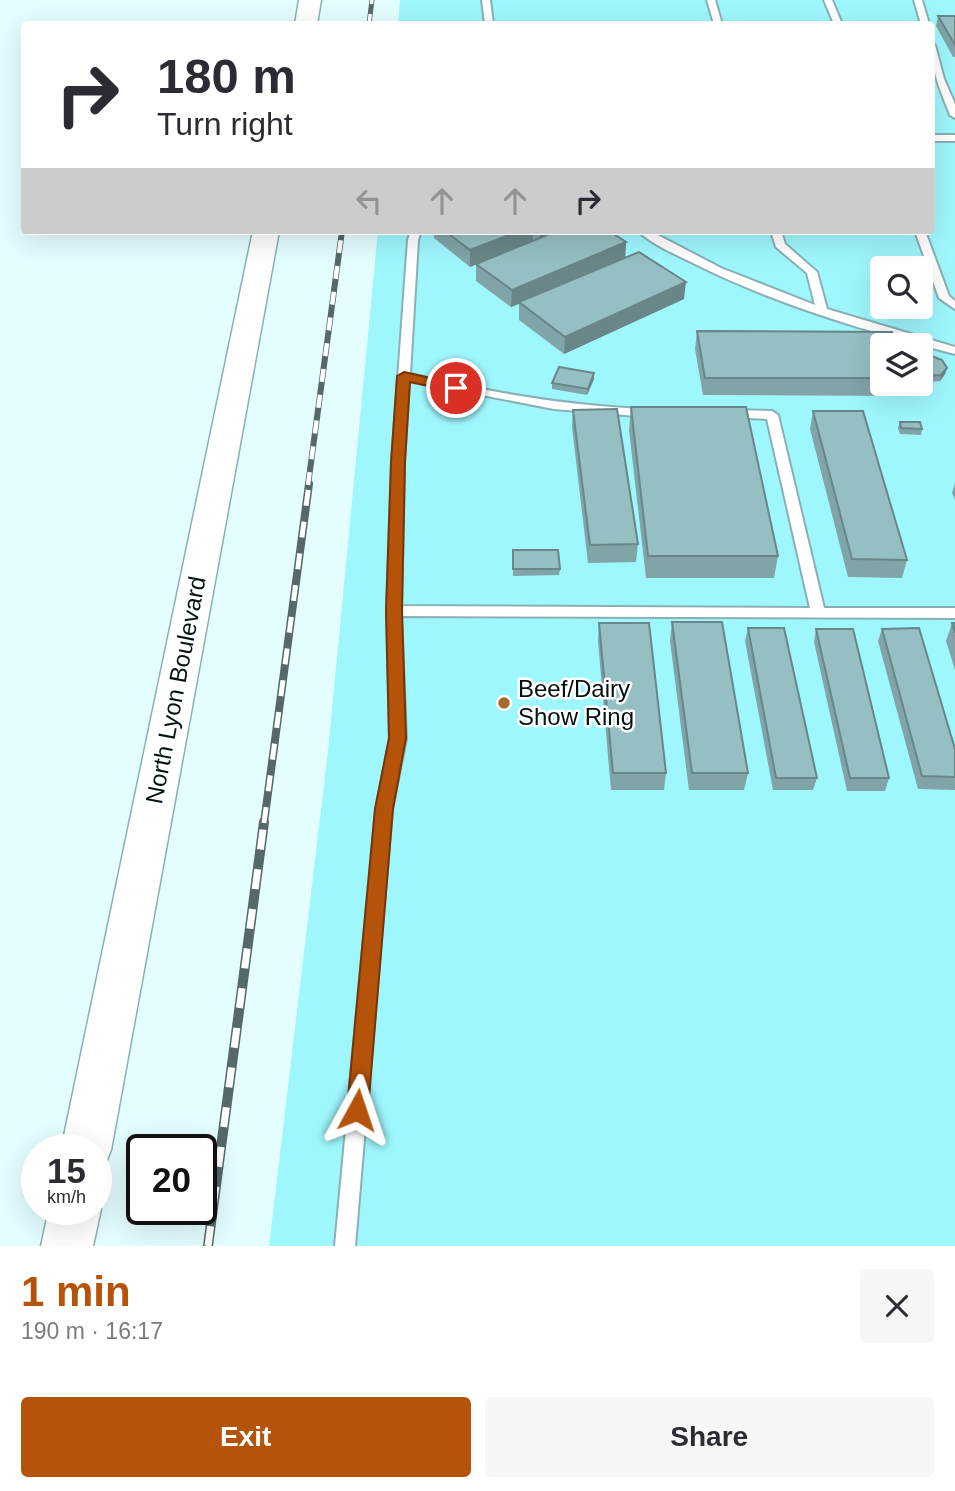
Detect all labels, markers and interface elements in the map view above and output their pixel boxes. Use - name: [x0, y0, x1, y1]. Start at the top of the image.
- icon: right: [42, 49, 133, 140]
- text: 180 m: [157, 49, 296, 103]
- text: Turn right: [157, 106, 293, 142]
- icon: left: [350, 182, 388, 220]
- icon: ahead: [423, 182, 461, 220]
- icon: ahead: [496, 182, 534, 220]
- icon: right: [569, 182, 607, 220]
- map controls: [870, 256, 933, 396]
- button: search: [870, 256, 933, 319]
- button: layers: [870, 333, 933, 396]
- pin: [426, 358, 486, 418]
- icon: arrive: [437, 369, 475, 407]
- street label: North Lyon Boulevard: [140, 574, 211, 806]
- place label: Beef/Dairy Show Ring: [518, 675, 634, 730]
- marker: Beef/Dairy Show Ring: [496, 695, 512, 711]
- position arrow: [320, 1073, 394, 1147]
- speed limit sign: 20: [126, 1134, 217, 1225]
- text: 15: [47, 1151, 86, 1190]
- text: km/h: [47, 1187, 86, 1207]
- text: 1 min: [21, 1268, 131, 1315]
- button: close: [860, 1269, 934, 1343]
- text: 190 m · 16:17: [21, 1318, 163, 1344]
- button: Exit: [21, 1397, 471, 1477]
- button: Share: [485, 1397, 934, 1477]

